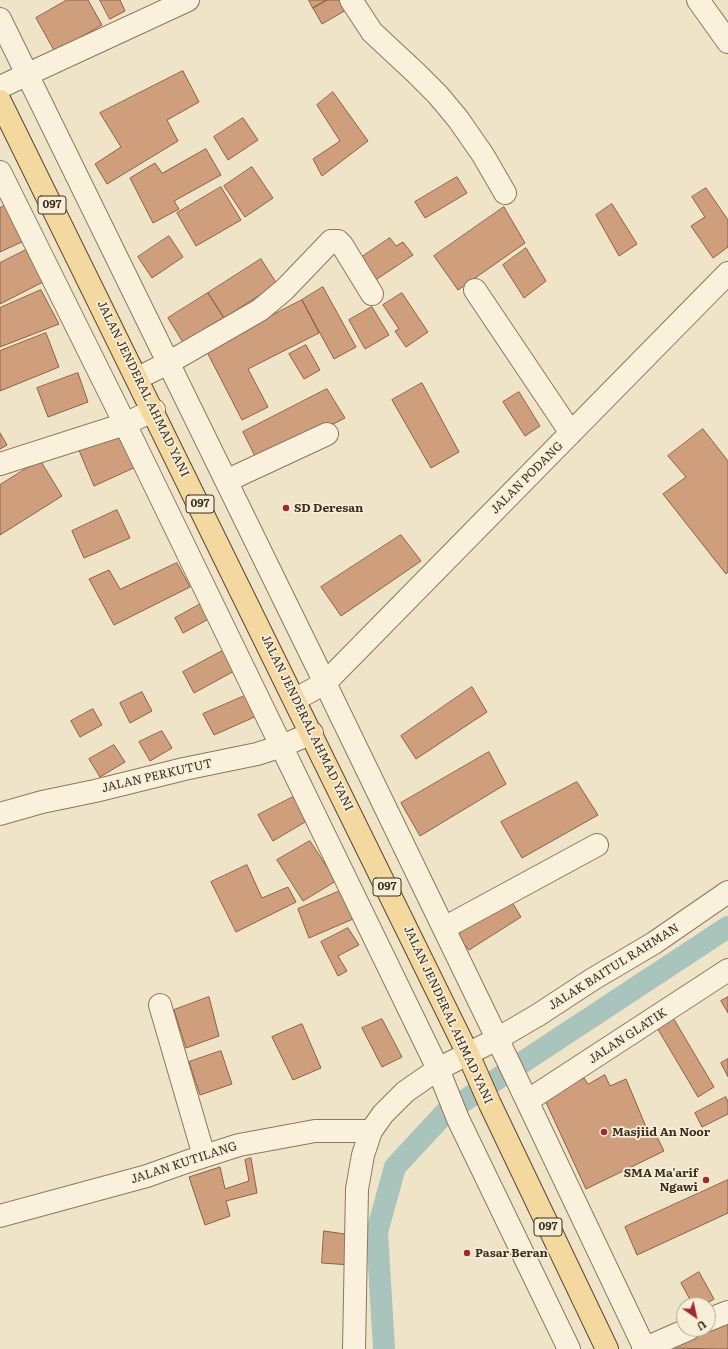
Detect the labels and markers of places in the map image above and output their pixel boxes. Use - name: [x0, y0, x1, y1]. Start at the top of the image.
- place label: SD Deresan: [294, 501, 363, 515]
- marker: SD Deresan: [281, 503, 291, 513]
- place label: Masjiid An Noor: [612, 1125, 710, 1139]
- marker: Masjiid An Noor: [599, 1127, 609, 1137]
- place label: SMA Ma'arif Ngawi: [624, 1166, 698, 1194]
- marker: SMA Ma'arif Ngawi: [701, 1175, 711, 1185]
- place label: Pasar Beran: [475, 1246, 548, 1260]
- marker: Pasar Beran: [462, 1248, 472, 1258]

